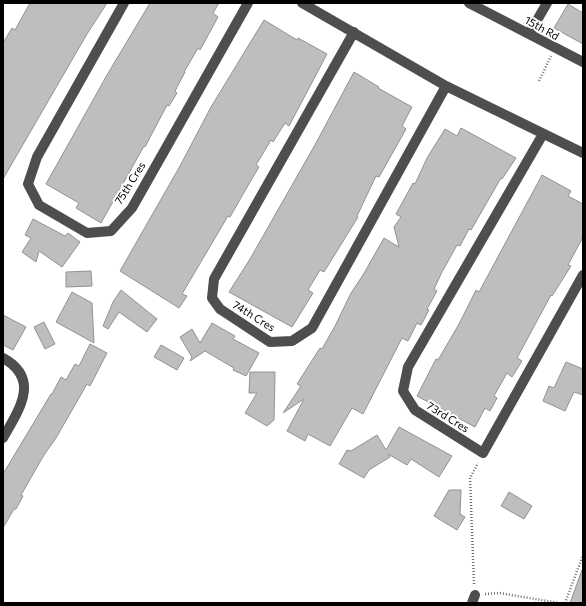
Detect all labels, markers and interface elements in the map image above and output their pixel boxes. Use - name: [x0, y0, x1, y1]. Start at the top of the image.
- street label: 15th Rd: [523, 13, 562, 42]
- street label: 75th Cres: [111, 159, 148, 206]
- street label: 74th Cres: [231, 298, 278, 334]
- street label: 73rd Cres: [425, 399, 472, 435]

